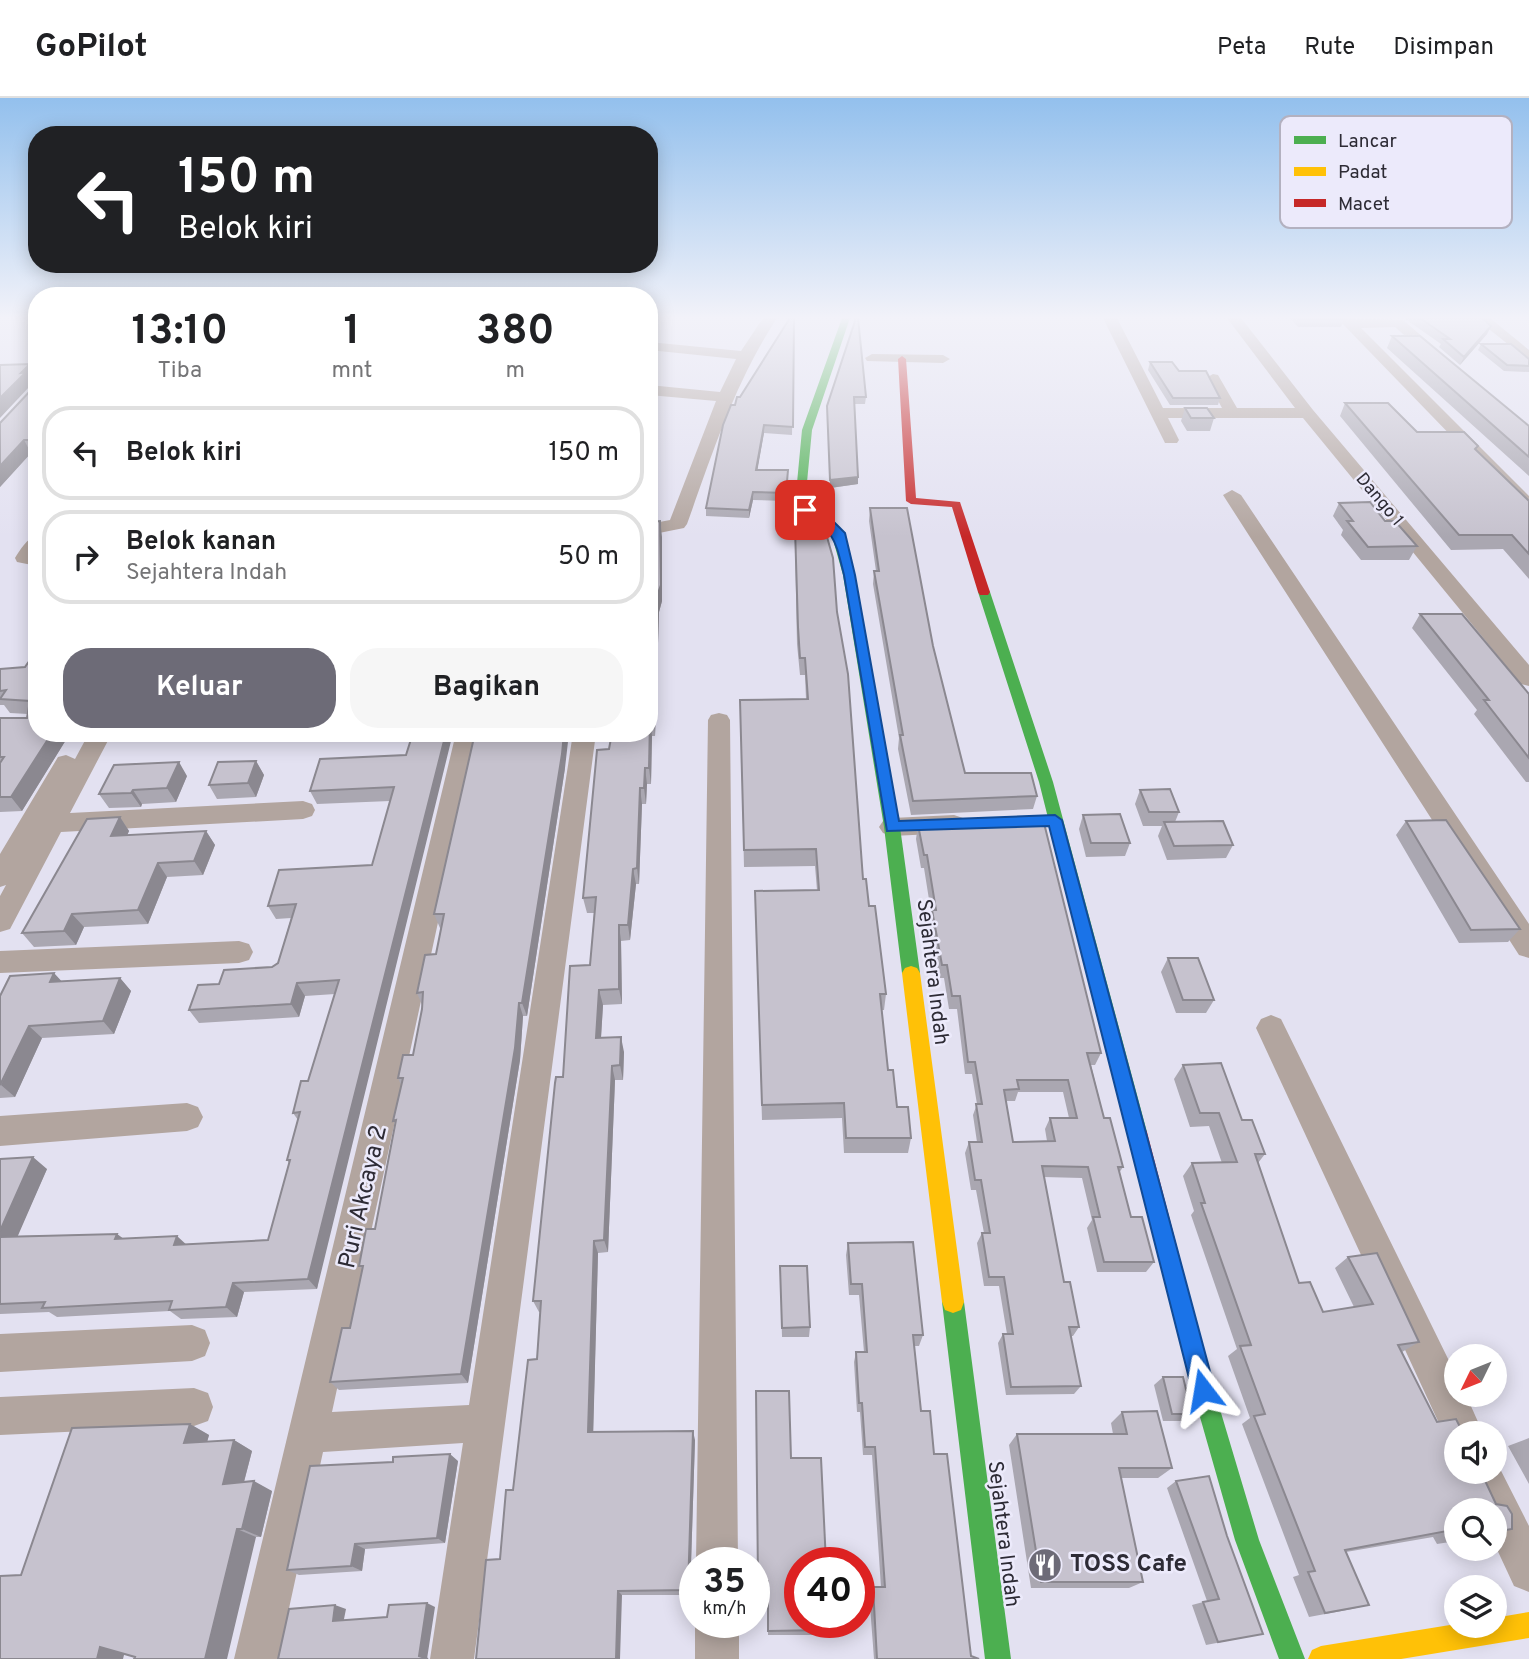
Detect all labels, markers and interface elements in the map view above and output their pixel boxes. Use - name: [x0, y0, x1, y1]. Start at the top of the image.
- text: GoPilot: [35, 27, 148, 69]
- text: Peta: [1217, 33, 1266, 63]
- text: Rute: [1304, 33, 1355, 63]
- text: Disimpan: [1393, 33, 1494, 63]
- legend: [1280, 116, 1512, 228]
- text: Lancar: [1338, 130, 1397, 154]
- text: 150 m: [178, 149, 315, 211]
- icon: left: [63, 154, 154, 245]
- text: Padat: [1338, 161, 1387, 185]
- text: Macet: [1338, 193, 1390, 217]
- text: Belok kiri: [178, 210, 313, 250]
- text: 13:10: [131, 306, 228, 359]
- text: 1: [344, 306, 360, 359]
- text: 380: [476, 306, 555, 359]
- text: Tiba: [157, 357, 202, 386]
- text: mnt: [331, 357, 373, 386]
- text: m: [506, 357, 525, 386]
- icon: left: [67, 434, 105, 472]
- text: Belok kiri: [126, 437, 242, 470]
- text: 150 m: [548, 437, 619, 470]
- street label: Dango 1: [1350, 468, 1408, 532]
- pin: [775, 480, 835, 540]
- icon: arrive: [786, 491, 824, 529]
- text: Belok kanan: [126, 526, 276, 559]
- icon: right: [67, 538, 105, 576]
- text: 50 m: [558, 541, 619, 574]
- text: Sejahtera Indah: [126, 559, 287, 588]
- button: Keluar: [63, 648, 336, 728]
- button: Bagikan: [350, 648, 623, 728]
- street label: Sejahtera Indah: [910, 897, 954, 1047]
- street label: Puri Akcaya 2: [333, 1122, 395, 1272]
- north arrow: [1444, 1344, 1507, 1407]
- map controls: [1444, 1344, 1507, 1638]
- position arrow: [1166, 1353, 1240, 1427]
- button: sound: [1444, 1421, 1507, 1484]
- street label: Sejahtera Indah: [981, 1459, 1025, 1609]
- button: search: [1444, 1498, 1507, 1561]
- restaurant icon: TOSS Cafe: [1026, 1546, 1064, 1584]
- speed limit sign: 40: [784, 1547, 875, 1638]
- place label: TOSS Cafe: [1070, 1550, 1187, 1580]
- text: 35: [703, 1561, 746, 1605]
- button: layers: [1444, 1575, 1507, 1638]
- text: km/h: [703, 1598, 746, 1621]

